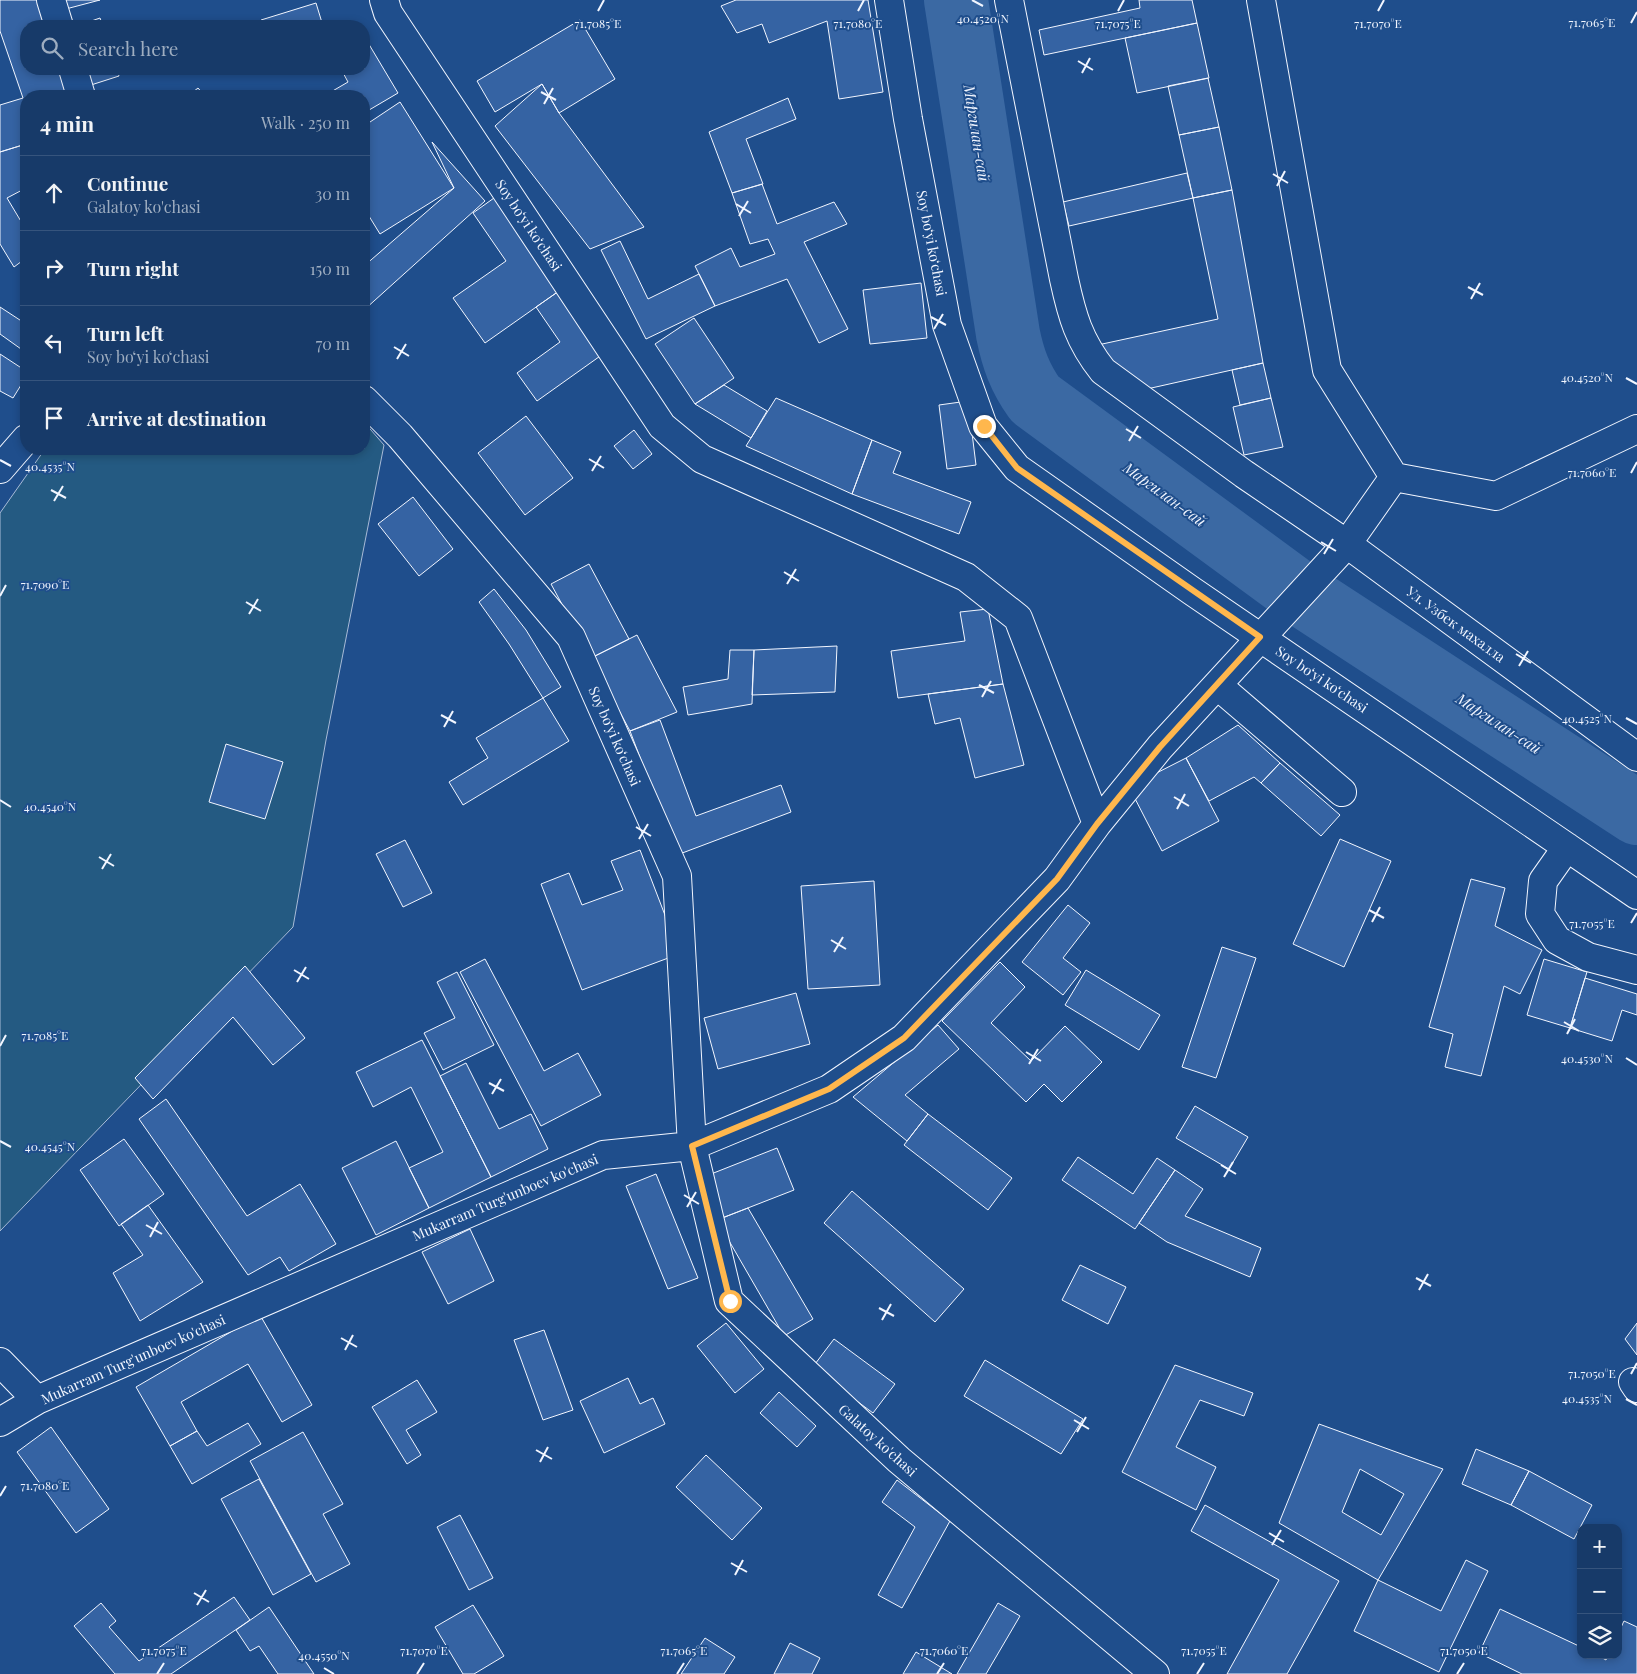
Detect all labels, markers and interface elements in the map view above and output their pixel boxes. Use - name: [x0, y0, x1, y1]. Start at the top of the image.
- text: 40.4520°N: [957, 10, 1010, 26]
- text: 71.7065°E: [1569, 14, 1615, 30]
- text: 71.7085°E: [575, 15, 621, 31]
- text: 71.7080°E: [834, 15, 882, 31]
- text: 71.7075°E: [1095, 15, 1141, 31]
- text: 71.7070°E: [1354, 15, 1402, 31]
- search box: [20, 20, 370, 75]
- icon: search: [38, 34, 66, 62]
- text: Search here: [78, 35, 178, 61]
- water label: Маргилан-сай: [959, 82, 995, 183]
- text: 4 min: [40, 109, 94, 137]
- text: Walk · 250 m: [261, 112, 350, 133]
- text: Continue: [87, 170, 168, 196]
- street label: Soy boʻyi koʻchasi: [491, 175, 567, 275]
- icon: ahead: [40, 179, 68, 207]
- text: 30 m: [315, 183, 350, 204]
- street label: Soy boʻyi koʻchasi: [912, 189, 952, 297]
- text: Galatoy ko'chasi: [87, 196, 201, 217]
- icon: right: [40, 254, 68, 282]
- text: Turn right: [87, 255, 179, 281]
- text: 150 m: [310, 258, 350, 279]
- text: Turn left: [87, 320, 164, 346]
- icon: left: [40, 329, 68, 357]
- text: 70 m: [316, 333, 350, 354]
- text: Soy boʻyi koʻchasi: [87, 346, 210, 367]
- text: 40.4520°N: [1561, 369, 1614, 385]
- icon: arrive: [40, 404, 68, 432]
- text: Arrive at destination: [87, 405, 267, 431]
- route end: [973, 415, 996, 438]
- water label: Маргилан-сай: [1119, 457, 1211, 531]
- text: 40.4535°N: [25, 458, 75, 474]
- text: 71.7060°E: [1568, 464, 1616, 480]
- text: 71.7090°E: [21, 576, 69, 592]
- street label: Ул. Узбек махалла: [1402, 581, 1509, 666]
- street label: Soy boʻyi koʻchasi: [1272, 641, 1372, 717]
- street label: Soy boʻyi koʻchasi: [585, 683, 645, 789]
- water label: Маргилан-сай: [1452, 687, 1546, 758]
- text: 40.4525°N: [1562, 710, 1613, 726]
- text: 40.4540°N: [24, 798, 77, 814]
- text: 71.7055°E: [1569, 915, 1615, 931]
- text: 71.7085°E: [22, 1027, 68, 1043]
- text: 40.4530°N: [1561, 1050, 1613, 1066]
- text: 40.4545°N: [25, 1138, 76, 1154]
- street label: Mukarram Turg'unboev ko'chasi: [409, 1149, 601, 1245]
- route start: [719, 1290, 742, 1313]
- street label: Mukarram Turg'unboev ko'chasi: [38, 1310, 228, 1408]
- text: 71.7050°E: [1568, 1365, 1616, 1381]
- text: 40.4535°N: [1562, 1390, 1612, 1406]
- street label: Galatoy ko'chasi: [835, 1400, 921, 1480]
- text: 71.7080°E: [21, 1477, 69, 1493]
- map controls: [1577, 1524, 1622, 1659]
- button: +: [1577, 1524, 1622, 1569]
- button: −: [1577, 1569, 1622, 1614]
- button: layers: [1577, 1614, 1622, 1659]
- text: 71.7075°E: [141, 1642, 187, 1658]
- text: 71.7070°E: [400, 1642, 448, 1658]
- text: 71.7065°E: [661, 1642, 707, 1658]
- text: 71.7060°E: [920, 1642, 968, 1658]
- text: 71.7055°E: [1181, 1642, 1227, 1658]
- text: 71.7050°E: [1440, 1642, 1488, 1658]
- text: 40.4550°N: [298, 1647, 350, 1663]

